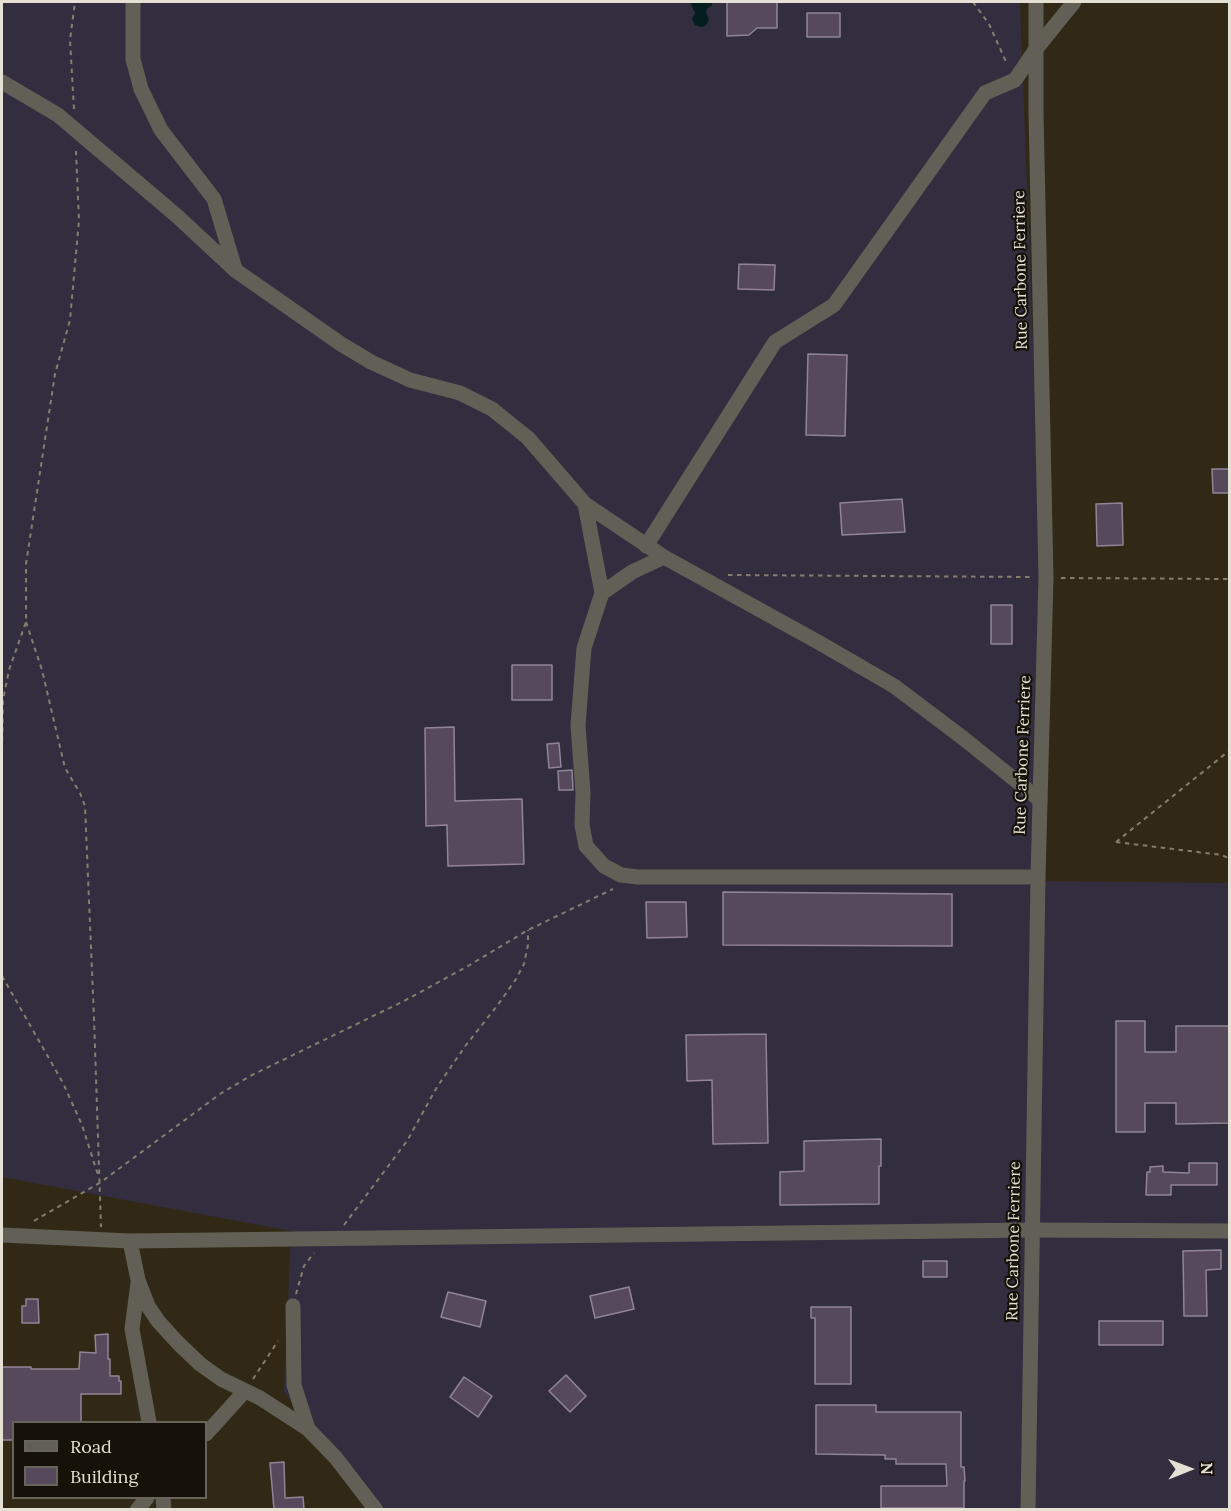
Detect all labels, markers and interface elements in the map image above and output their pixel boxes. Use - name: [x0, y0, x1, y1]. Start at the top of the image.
- street label: Rue Carbone Ferriere: [1010, 190, 1032, 350]
- street label: Rue Carbone Ferriere: [1011, 675, 1035, 835]
- street label: Rue Carbone Ferriere: [1003, 1161, 1025, 1321]
- legend: [12, 1421, 207, 1499]
- text: Road: [70, 1435, 112, 1458]
- north arrow: [1159, 1439, 1219, 1499]
- text: N: [1197, 1462, 1217, 1475]
- text: Building: [70, 1465, 138, 1488]

